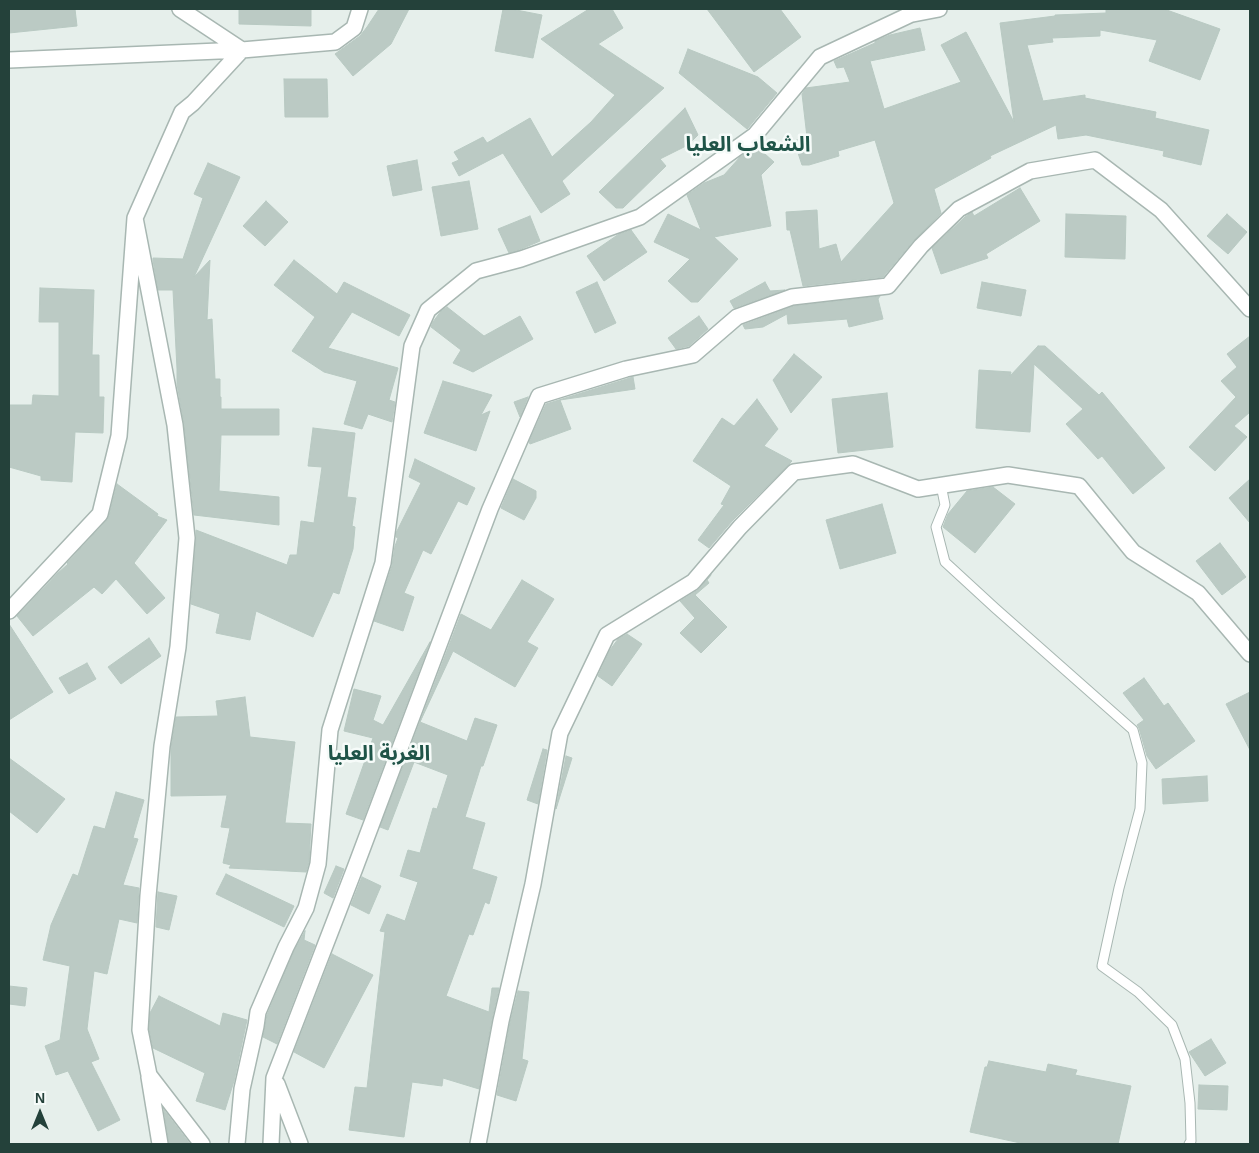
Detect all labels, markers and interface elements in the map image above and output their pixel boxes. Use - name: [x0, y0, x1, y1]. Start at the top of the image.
- district label: الشعاب العليا: [685, 132, 811, 158]
- district label: الغربة العليا: [328, 741, 430, 767]
- north arrow: [15, 1088, 65, 1138]
- text: N: [35, 1090, 45, 1106]

